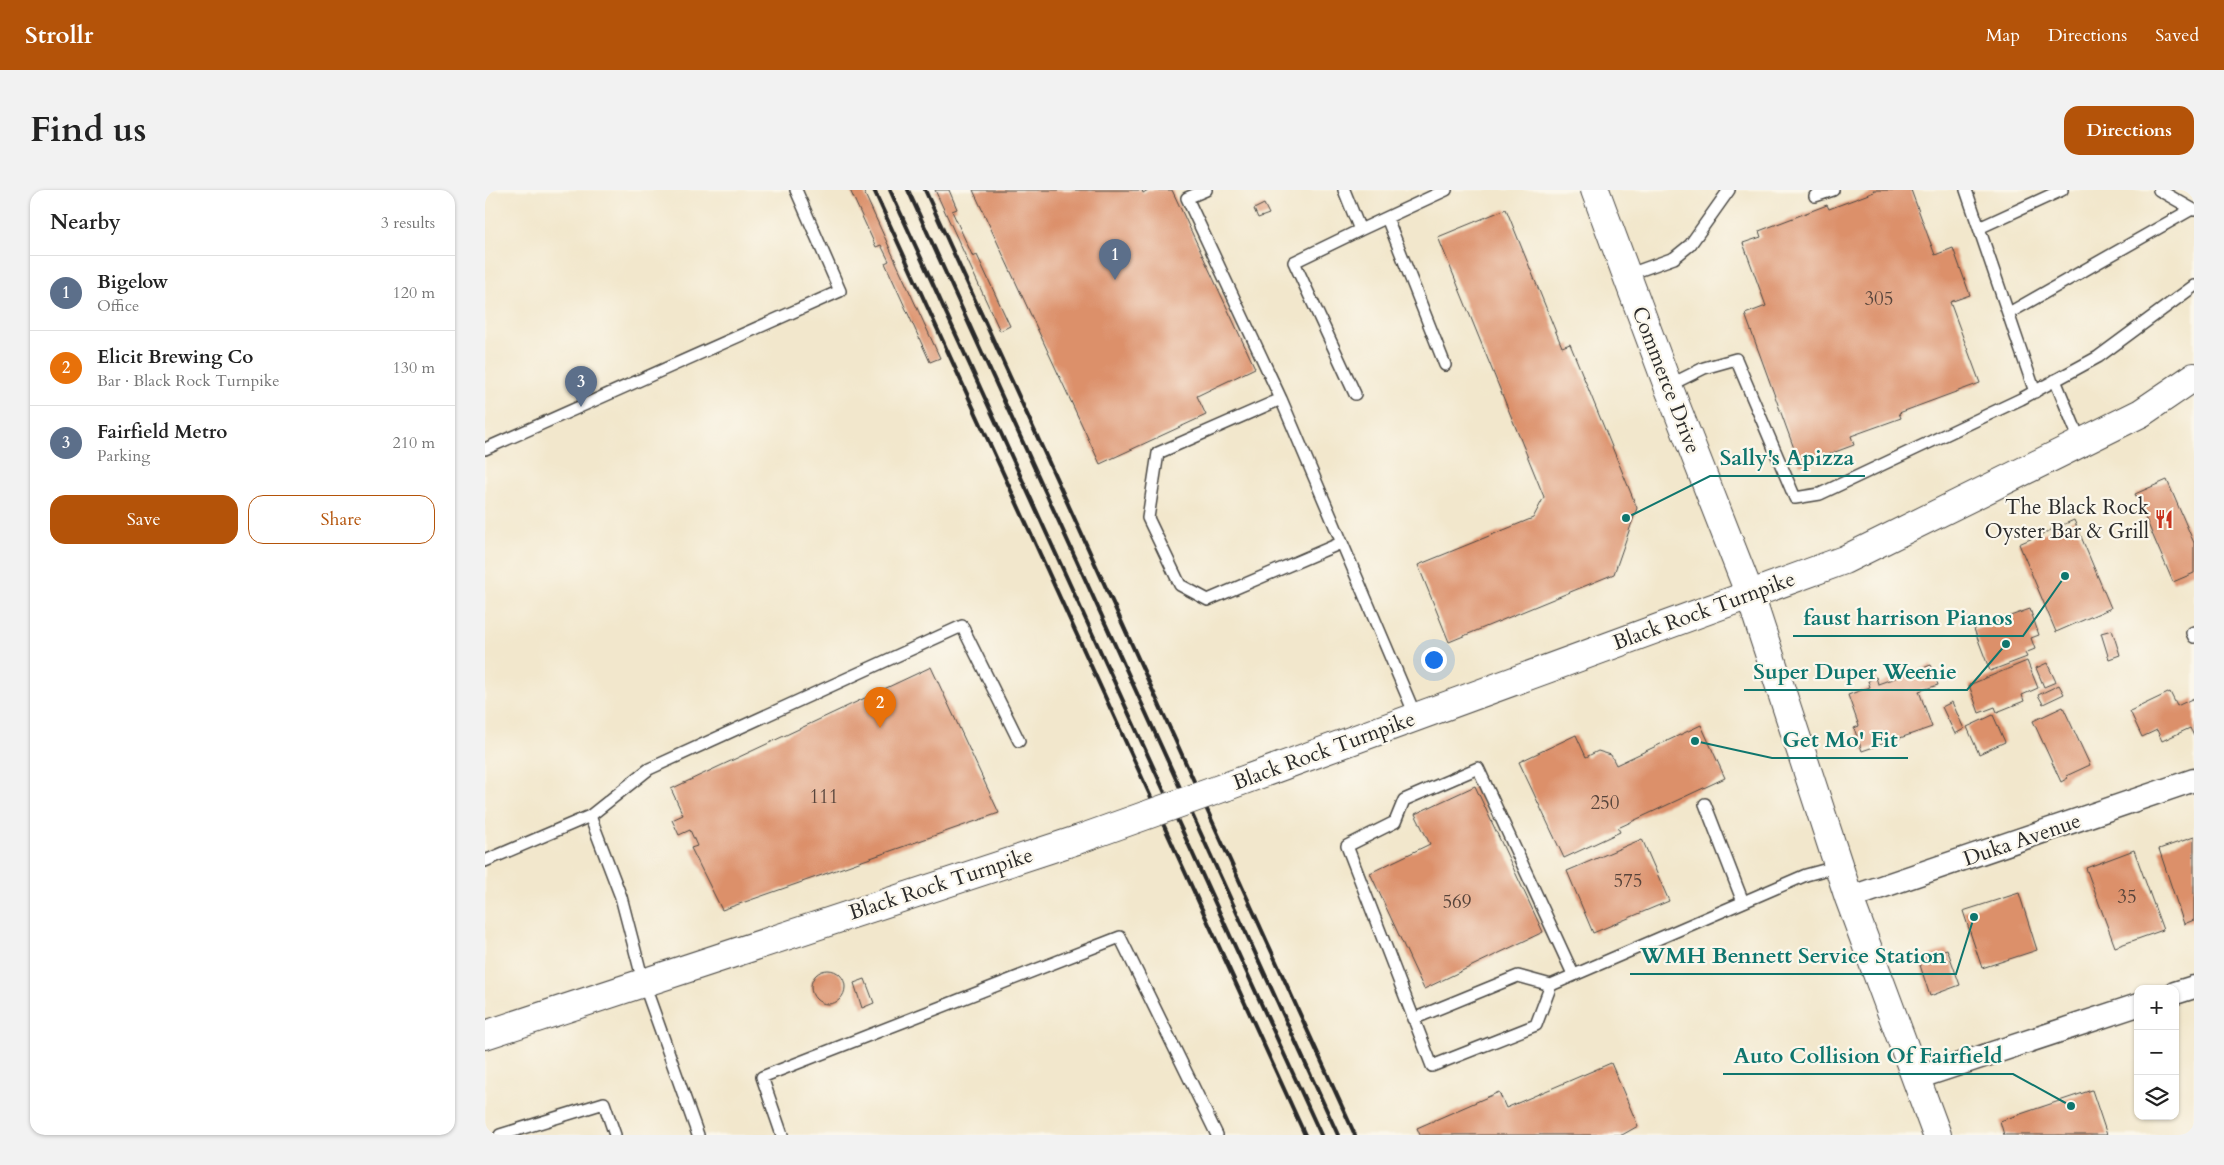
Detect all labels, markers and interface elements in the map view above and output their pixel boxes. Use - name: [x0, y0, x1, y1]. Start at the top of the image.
- text: Strollr: [25, 19, 93, 52]
- text: Map: [1986, 23, 2020, 48]
- text: Directions: [2048, 23, 2127, 48]
- text: Saved: [2155, 23, 2199, 48]
- text: Find us: [30, 106, 146, 154]
- button: Directions: [2064, 106, 2194, 155]
- text: Nearby: [50, 208, 121, 237]
- text: 3 results: [381, 212, 435, 234]
- pin: 1: [1099, 239, 1131, 280]
- text: Bigelow: [97, 269, 168, 295]
- text: 1: [62, 282, 70, 304]
- text: 120 m: [393, 282, 435, 304]
- house number: 305: [1864, 286, 1894, 312]
- text: Office: [97, 295, 139, 317]
- street label: Commerce Drive: [1625, 302, 1707, 458]
- text: Elicit Brewing Co: [97, 344, 253, 370]
- text: 2: [62, 357, 70, 379]
- text: 130 m: [393, 357, 435, 379]
- pin: 3: [565, 366, 597, 407]
- text: Bar · Black Rock Turnpike: [97, 370, 279, 392]
- text: Fairfield Metro: [97, 419, 227, 445]
- text: 3: [62, 432, 70, 454]
- text: 210 m: [393, 432, 435, 454]
- callout: Sally's Apizza: [1710, 439, 1865, 476]
- text: Sally's Apizza: [1720, 443, 1854, 473]
- text: Parking: [97, 445, 150, 467]
- place label: The Black Rock Oyster Bar & Grill: [1984, 493, 2150, 546]
- button: Save: [50, 495, 238, 544]
- button: Share: [248, 495, 435, 544]
- restaurant icon: The Black Rock Oyster Bar & Grill: [2153, 508, 2175, 530]
- street label: Black Rock Turnpike: [1609, 565, 1799, 657]
- callout: faust harrison Pianos: [1793, 599, 2023, 636]
- text: faust harrison Pianos: [1803, 603, 2013, 633]
- your location: [1421, 647, 1447, 673]
- callout: Super Duper Weenie: [1744, 653, 1967, 690]
- text: Super Duper Weenie: [1753, 657, 1957, 687]
- pin: 2: [864, 687, 896, 728]
- street label: Black Rock Turnpike: [1229, 705, 1419, 797]
- callout: Get Mo' Fit: [1772, 721, 1908, 758]
- text: Get Mo' Fit: [1782, 725, 1898, 755]
- house number: 111: [809, 784, 839, 810]
- house number: 250: [1590, 790, 1620, 816]
- street label: Duka Avenue: [1959, 806, 2085, 874]
- street label: Black Rock Turnpike: [845, 841, 1037, 927]
- house number: 575: [1613, 868, 1643, 894]
- house number: 35: [2117, 884, 2137, 910]
- house number: 569: [1442, 889, 1472, 915]
- callout: WMH Bennett Service Station: [1630, 937, 1956, 974]
- text: WMH Bennett Service Station: [1639, 941, 1946, 971]
- map controls: [2134, 985, 2179, 1120]
- button: +: [2134, 985, 2179, 1030]
- button: −: [2134, 1030, 2179, 1075]
- callout: Auto Collision Of Fairfield: [1723, 1037, 2013, 1074]
- text: Auto Collision Of Fairfield: [1733, 1041, 2003, 1071]
- button: layers: [2134, 1075, 2179, 1120]

